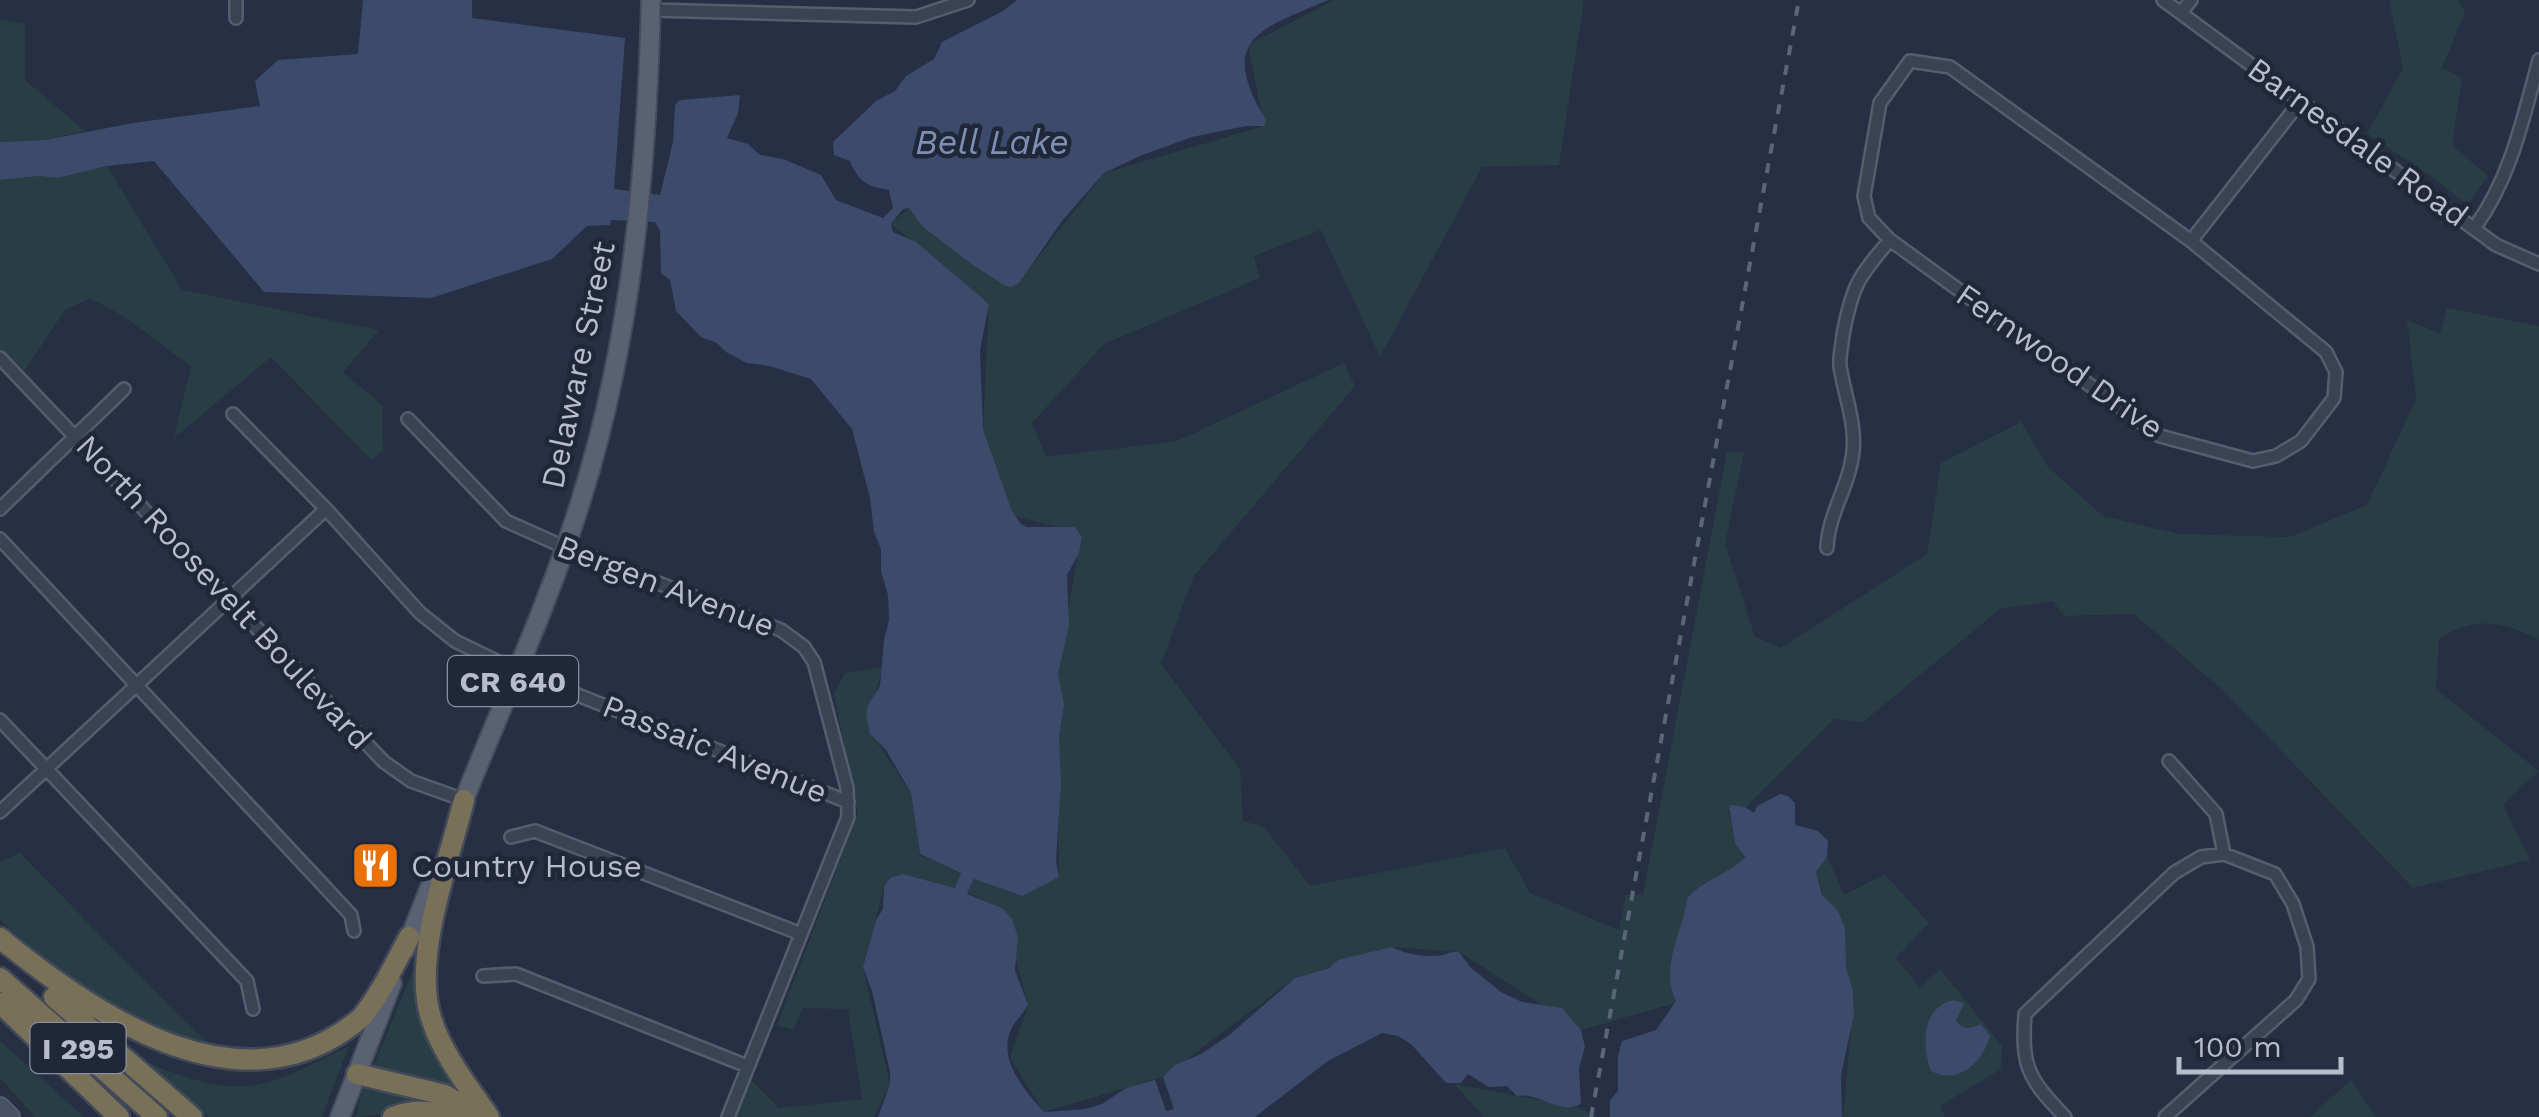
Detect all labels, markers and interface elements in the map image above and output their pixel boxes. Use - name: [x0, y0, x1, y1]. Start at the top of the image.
- street label: Barnesdale Road: [2241, 49, 2475, 235]
- water label: Bell Lake: [915, 121, 1069, 163]
- street label: Delaware Street: [533, 238, 623, 492]
- street label: Fernwood Drive: [1949, 275, 2171, 447]
- street label: North Roosevelt Boulevard: [68, 427, 380, 757]
- street label: Bergen Avenue: [552, 527, 780, 645]
- road number: CR 640: [448, 656, 578, 706]
- street label: Passaic Avenue: [597, 687, 833, 811]
- restaurant icon: Country House: [350, 840, 402, 892]
- place label: Country House: [411, 847, 642, 885]
- scale bar: [2179, 1012, 2342, 1074]
- road number: I 295: [30, 1023, 126, 1073]
- text: 100 m: [2194, 1029, 2282, 1064]

